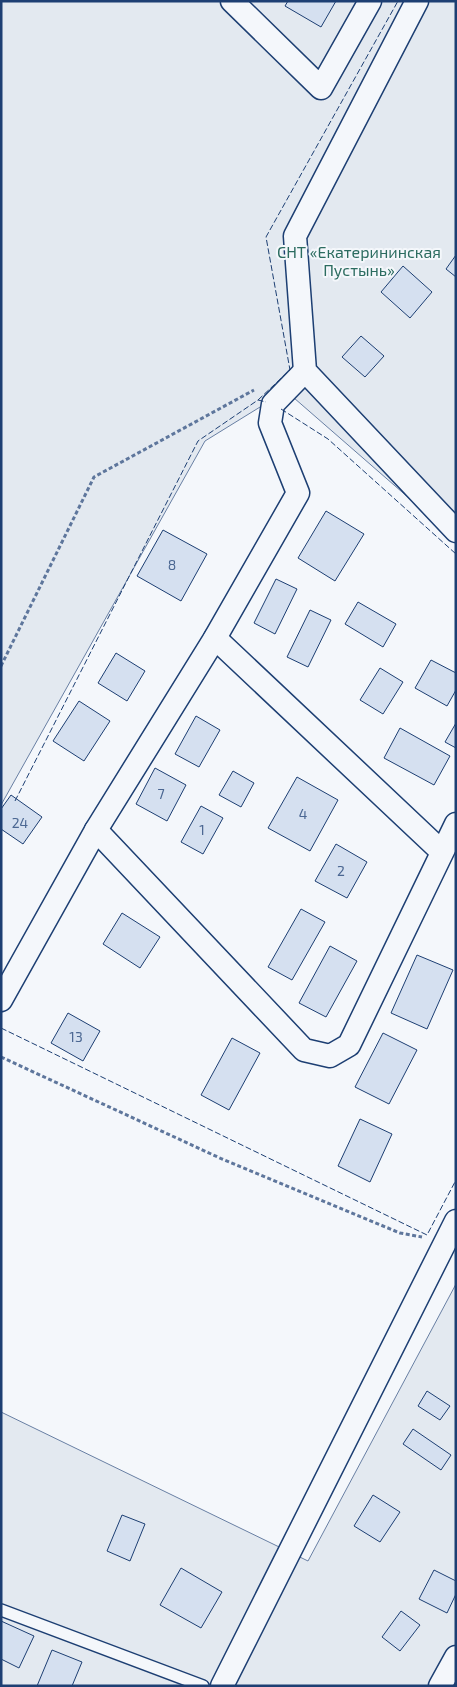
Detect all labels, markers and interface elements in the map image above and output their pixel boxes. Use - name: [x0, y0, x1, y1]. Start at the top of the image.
- park label: СНТ «Екатерининская Пустынь»: [277, 242, 441, 280]
- house number: 8: [168, 556, 176, 573]
- house number: 7: [157, 785, 165, 802]
- house number: 4: [299, 805, 307, 822]
- house number: 24: [12, 814, 28, 831]
- house number: 1: [199, 821, 205, 838]
- house number: 2: [337, 862, 345, 879]
- house number: 13: [69, 1028, 83, 1045]

